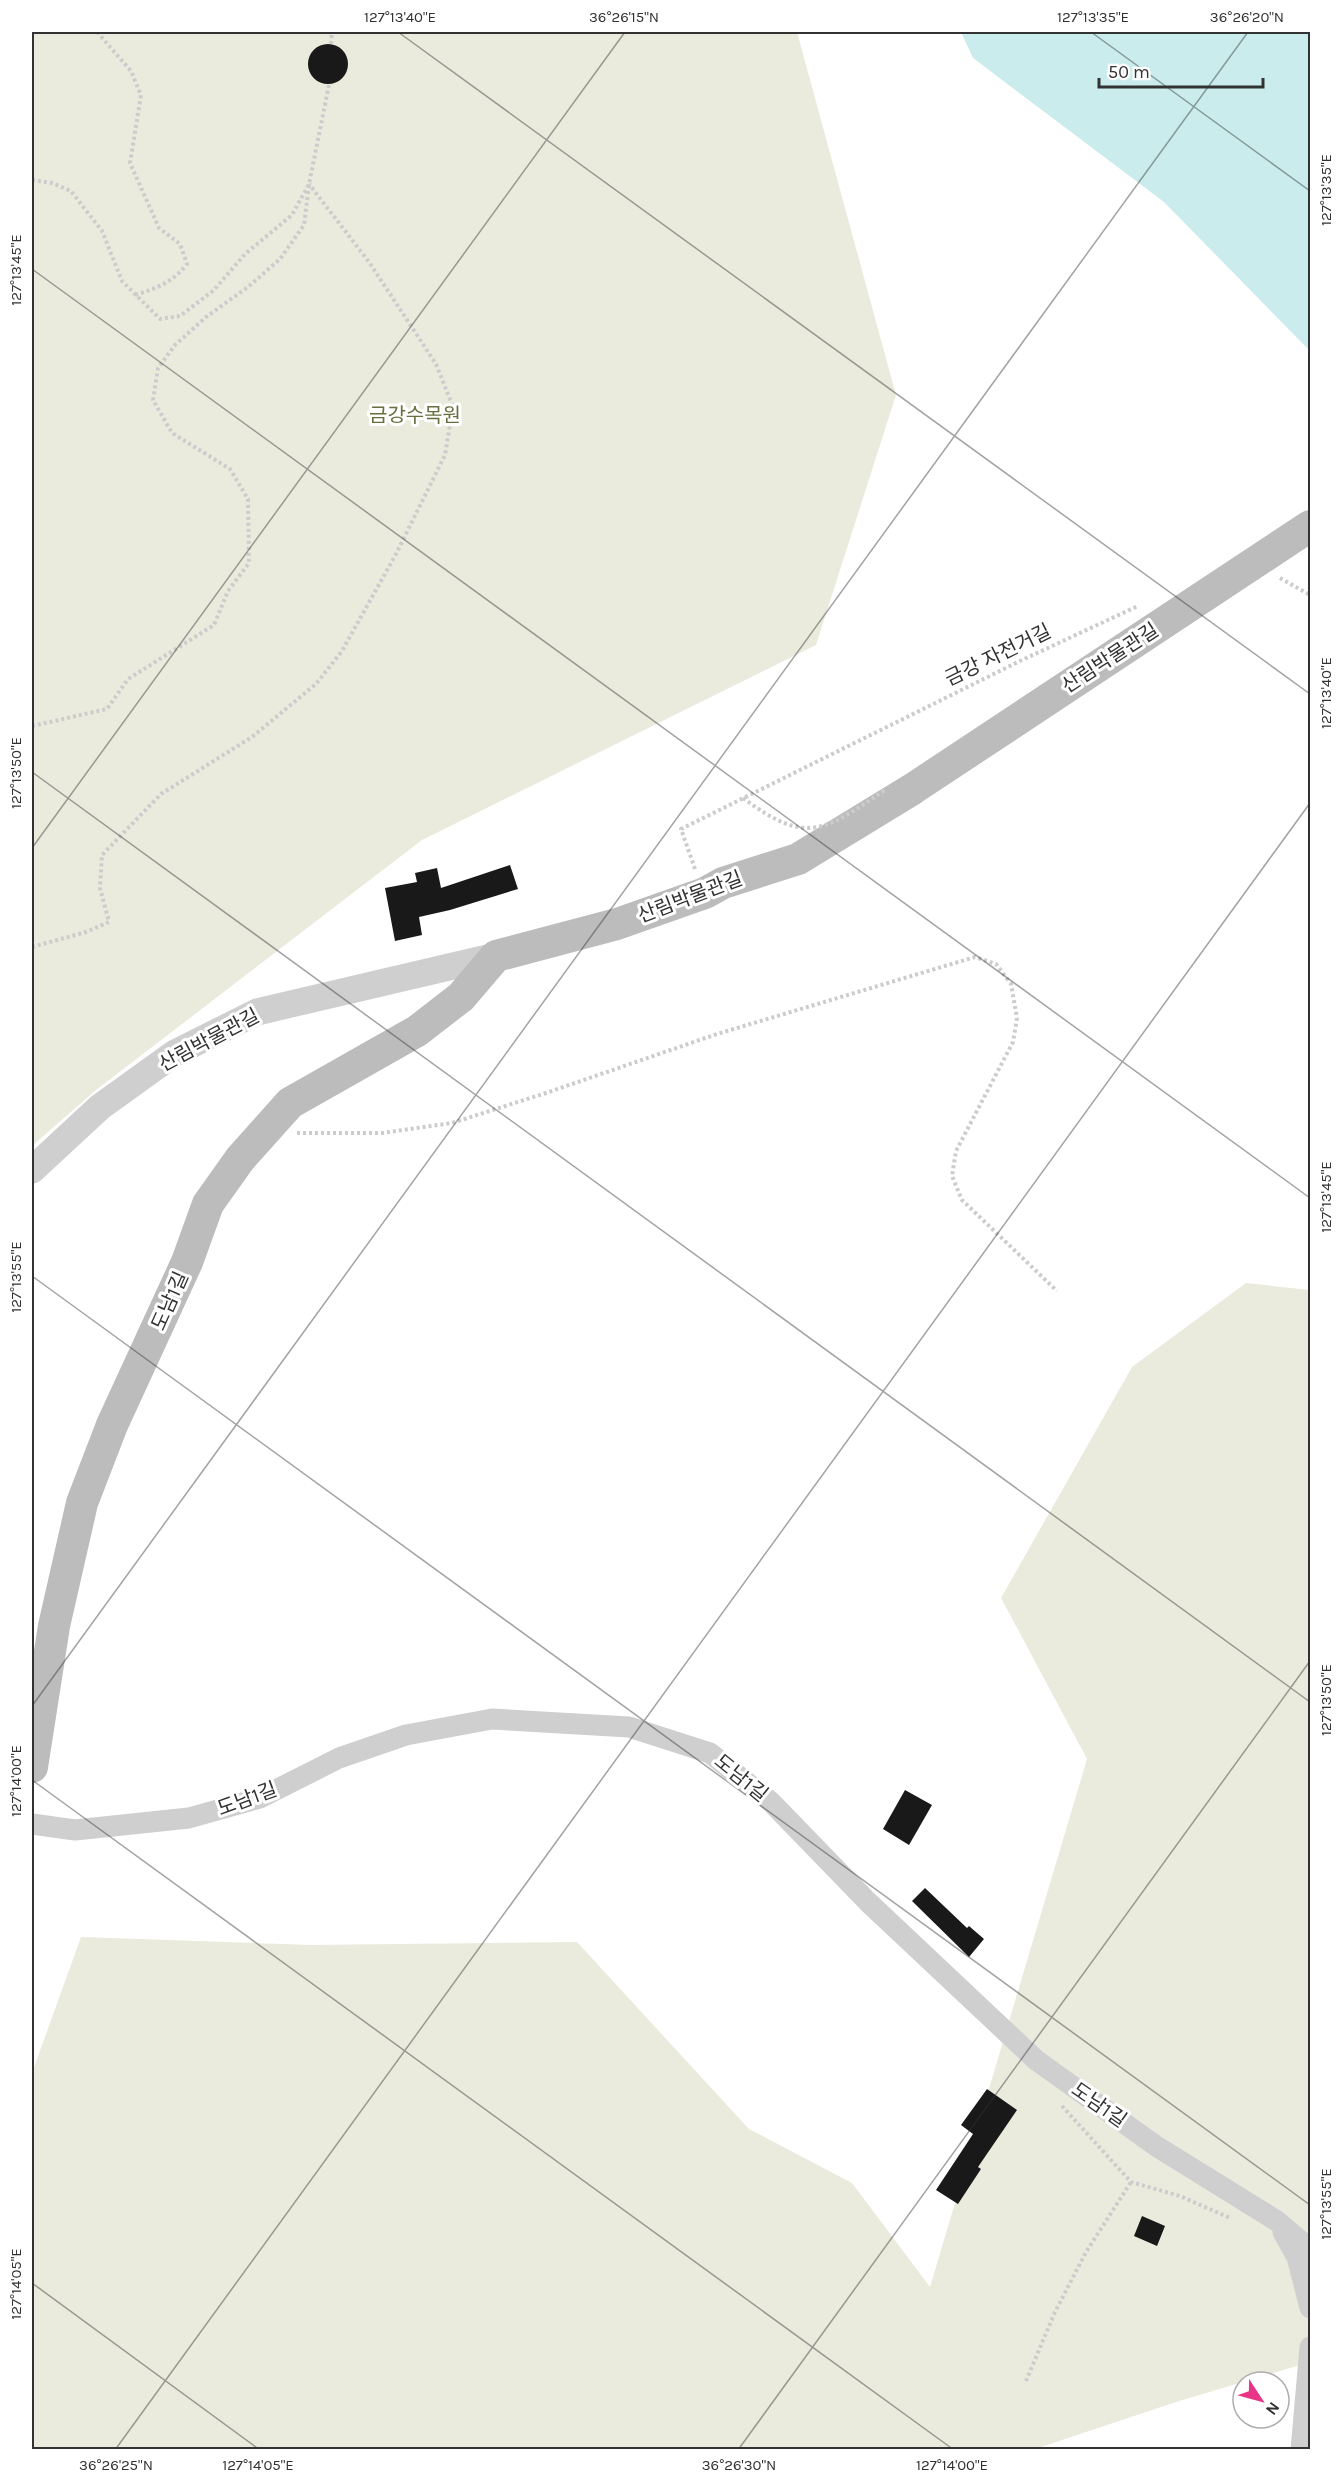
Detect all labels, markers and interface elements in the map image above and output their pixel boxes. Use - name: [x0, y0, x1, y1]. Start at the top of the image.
- text: 127°13'40"E: [364, 8, 436, 26]
- text: 36°26'15"N: [589, 8, 659, 26]
- text: 127°13'35"E: [1057, 8, 1129, 26]
- text: 36°26'20"N: [1210, 8, 1284, 26]
- scale bar: [1099, 51, 1262, 89]
- text: 50 m: [1108, 61, 1150, 83]
- text: 127°13'35"E: [1317, 154, 1335, 226]
- text: 127°13'45"E: [7, 234, 25, 306]
- park label: 금강수목원: [369, 404, 461, 427]
- street label: 산림박물관길: [1057, 618, 1163, 698]
- street label: 금강 자전거길: [941, 619, 1055, 691]
- text: 127°13'40"E: [1317, 657, 1335, 729]
- text: 127°13'50"E: [7, 737, 25, 809]
- street label: 산림박물관길: [634, 866, 746, 928]
- street label: 산림박물관길: [155, 1004, 263, 1076]
- text: 127°13'45"E: [1317, 1161, 1335, 1233]
- text: 127°13'55"E: [7, 1241, 25, 1313]
- street label: 도남1길: [147, 1268, 193, 1334]
- text: 127°13'50"E: [1317, 1664, 1335, 1736]
- text: 127°14'00"E: [7, 1745, 25, 1817]
- street label: 도남1길: [710, 1750, 772, 1806]
- street label: 도남1길: [214, 1778, 280, 1820]
- street label: 도남1길: [1067, 2078, 1131, 2132]
- text: 127°13'55"E: [1317, 2168, 1335, 2240]
- text: 127°14'05"E: [7, 2248, 25, 2320]
- north arrow: [1231, 2370, 1291, 2430]
- text: N: [1262, 2398, 1284, 2419]
- text: 36°26'25"N: [79, 2456, 153, 2474]
- text: 127°14'05"E: [222, 2456, 294, 2474]
- text: 36°26'30"N: [702, 2456, 776, 2474]
- text: 127°14'00"E: [916, 2456, 988, 2474]

